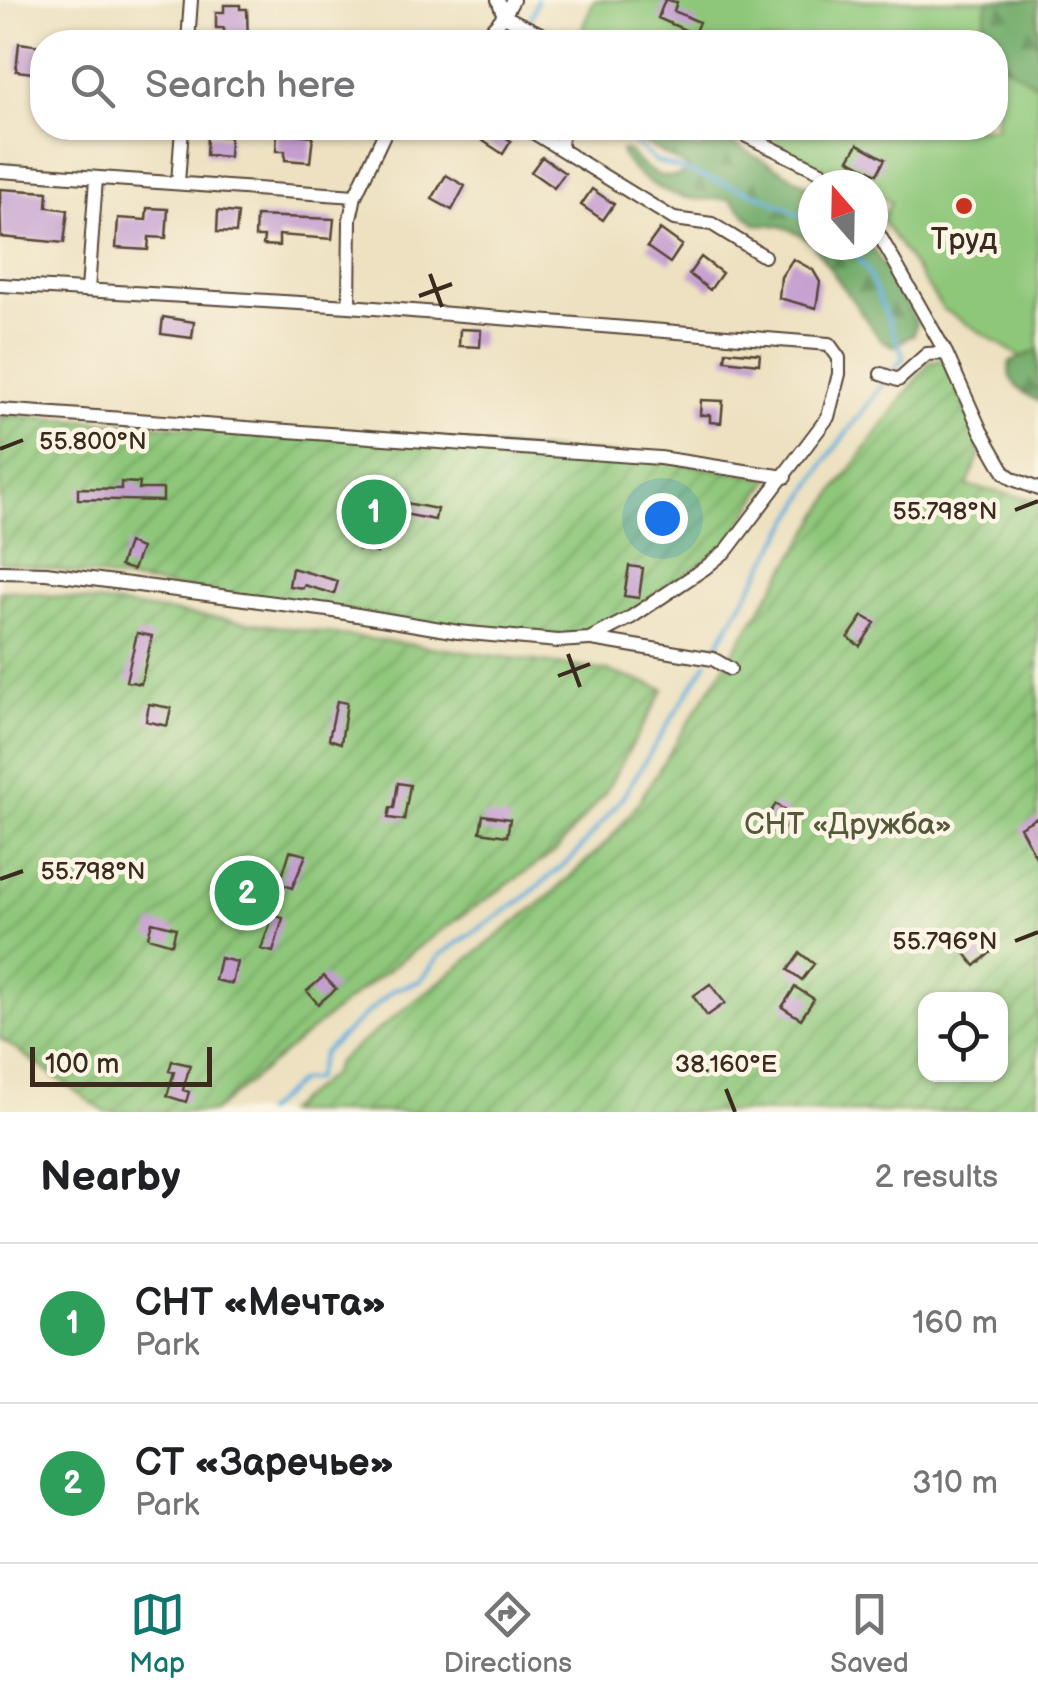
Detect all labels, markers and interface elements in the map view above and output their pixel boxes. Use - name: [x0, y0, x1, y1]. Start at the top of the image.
- search box: [30, 30, 1008, 140]
- icon: search: [65, 58, 120, 113]
- text: Search here: [145, 63, 356, 108]
- north arrow: [798, 170, 888, 260]
- marker: Труд: [953, 195, 975, 217]
- place label: Труд: [931, 222, 997, 258]
- text: 55.800°N: [39, 426, 147, 457]
- pin: 1: [342, 474, 406, 550]
- your location: [637, 493, 688, 544]
- text: 55.798°N: [892, 496, 998, 527]
- park label: СНТ «Дружба»: [744, 807, 952, 843]
- text: 55.798°N: [40, 856, 146, 887]
- pin: 2: [214, 856, 280, 930]
- text: 55.796°N: [892, 926, 998, 957]
- map controls: [918, 992, 1008, 1082]
- button: locate: [918, 992, 1008, 1082]
- scale bar: [30, 1042, 212, 1086]
- text: 100 m: [45, 1048, 119, 1081]
- text: 38.160°E: [675, 1049, 777, 1080]
- text: Nearby: [40, 1152, 180, 1203]
- text: 2 results: [874, 1158, 998, 1197]
- text: СНТ «Мечта»: [135, 1281, 386, 1326]
- text: 1: [66, 1304, 79, 1343]
- text: 160 m: [912, 1304, 998, 1343]
- text: Park: [135, 1326, 199, 1365]
- text: СТ «Заречье»: [135, 1441, 394, 1486]
- text: 2: [63, 1464, 82, 1503]
- text: 310 m: [912, 1464, 998, 1503]
- text: Park: [135, 1486, 199, 1525]
- tab: Map: [129, 1587, 185, 1680]
- tab: Directions: [443, 1587, 572, 1680]
- tab: Saved: [830, 1587, 909, 1680]

